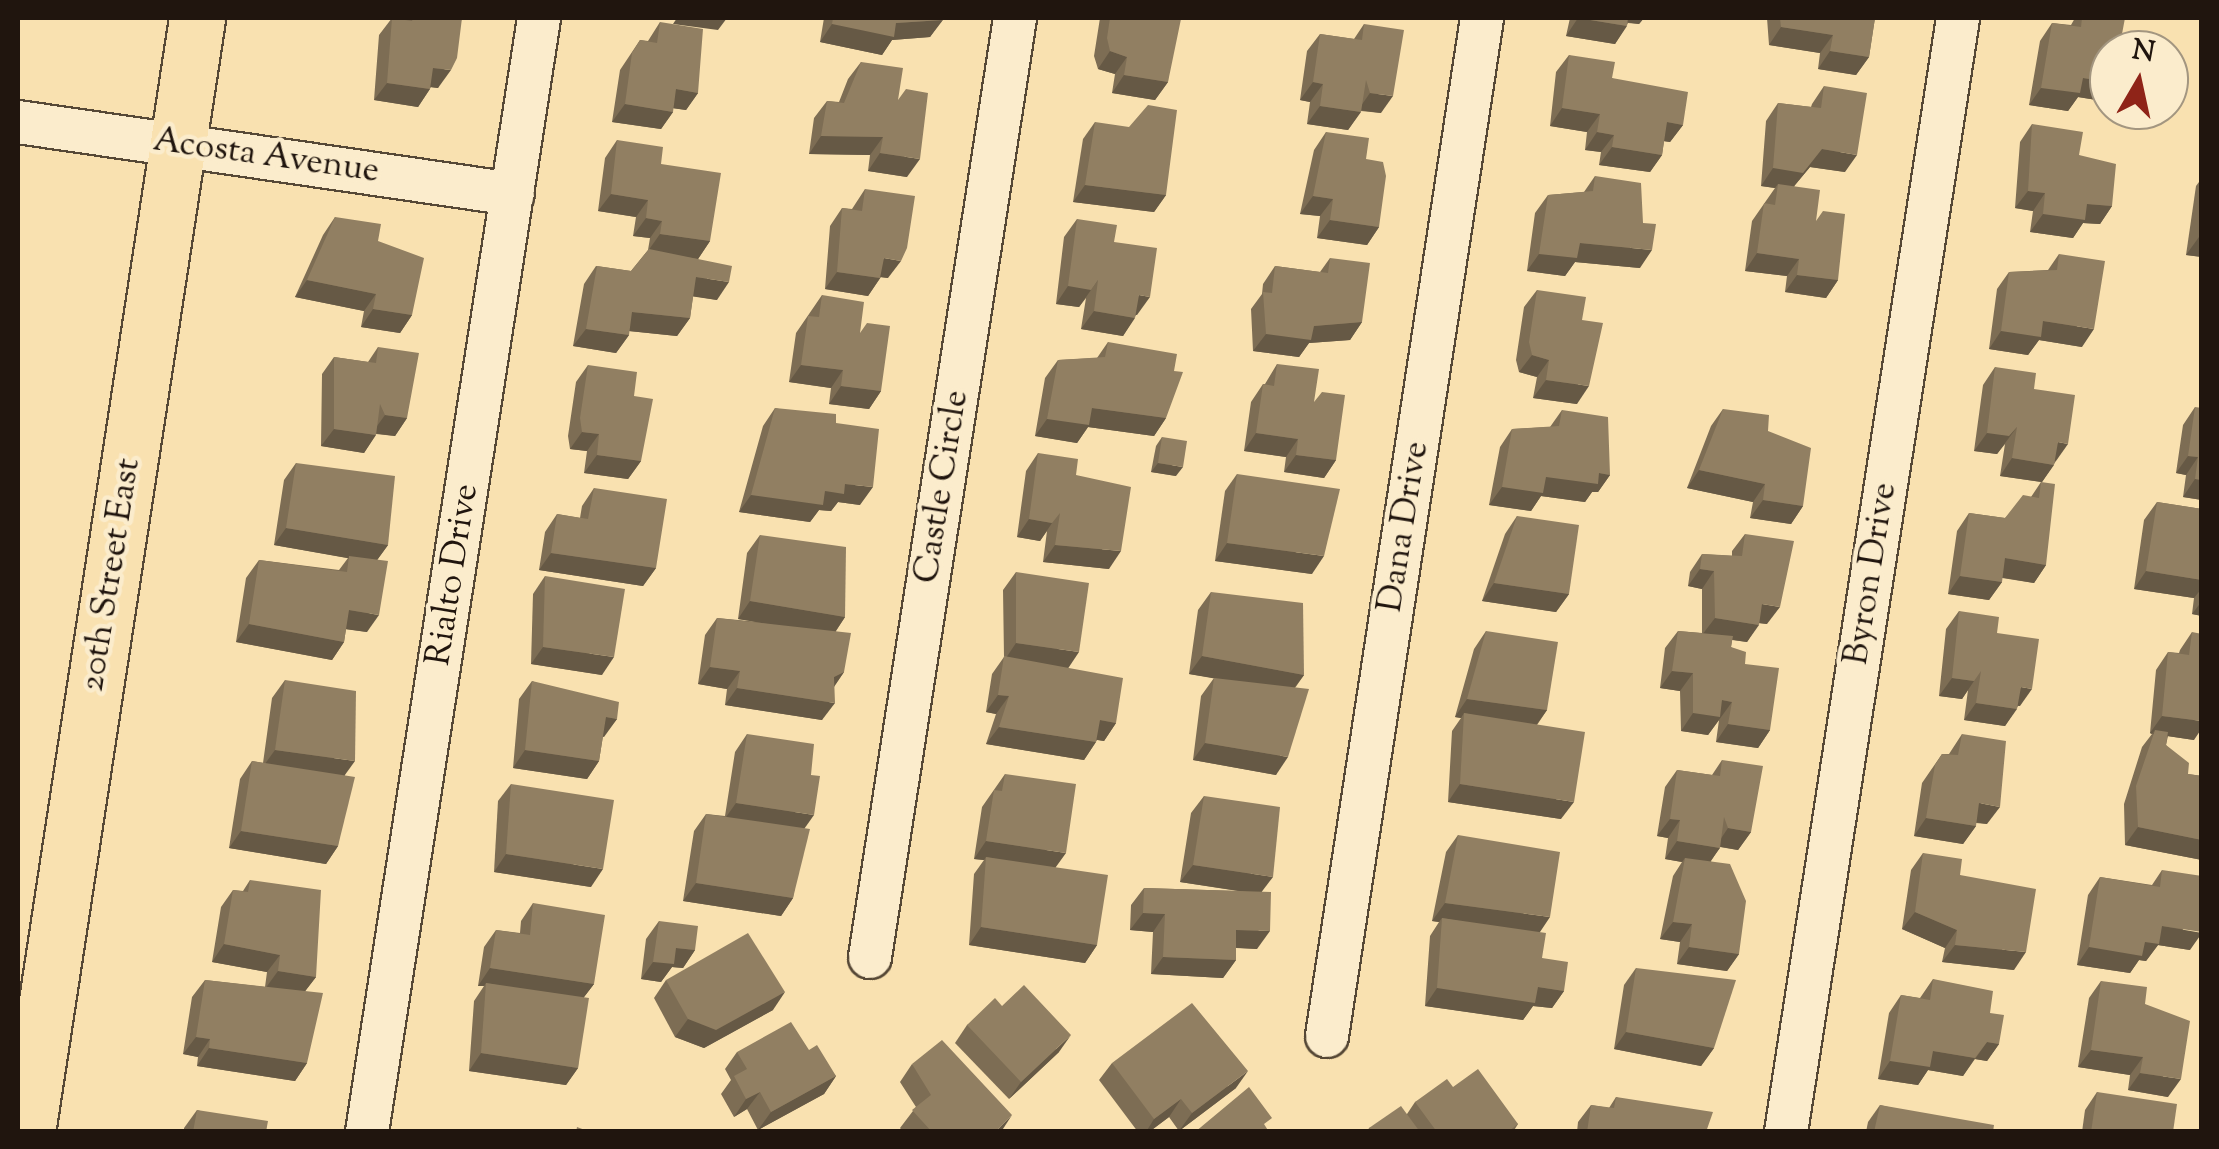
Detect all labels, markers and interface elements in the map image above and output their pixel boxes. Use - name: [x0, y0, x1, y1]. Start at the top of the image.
- north arrow: [2089, 30, 2189, 130]
- text: N: [2129, 31, 2158, 74]
- street label: Acosta Avenue: [150, 120, 382, 194]
- street label: Castle Circle: [907, 388, 979, 586]
- street label: Dana Drive: [1371, 439, 1439, 615]
- street label: 20th Street East: [73, 455, 151, 695]
- street label: Byron Drive: [1837, 480, 1907, 668]
- street label: Rialto Drive: [419, 481, 489, 669]

